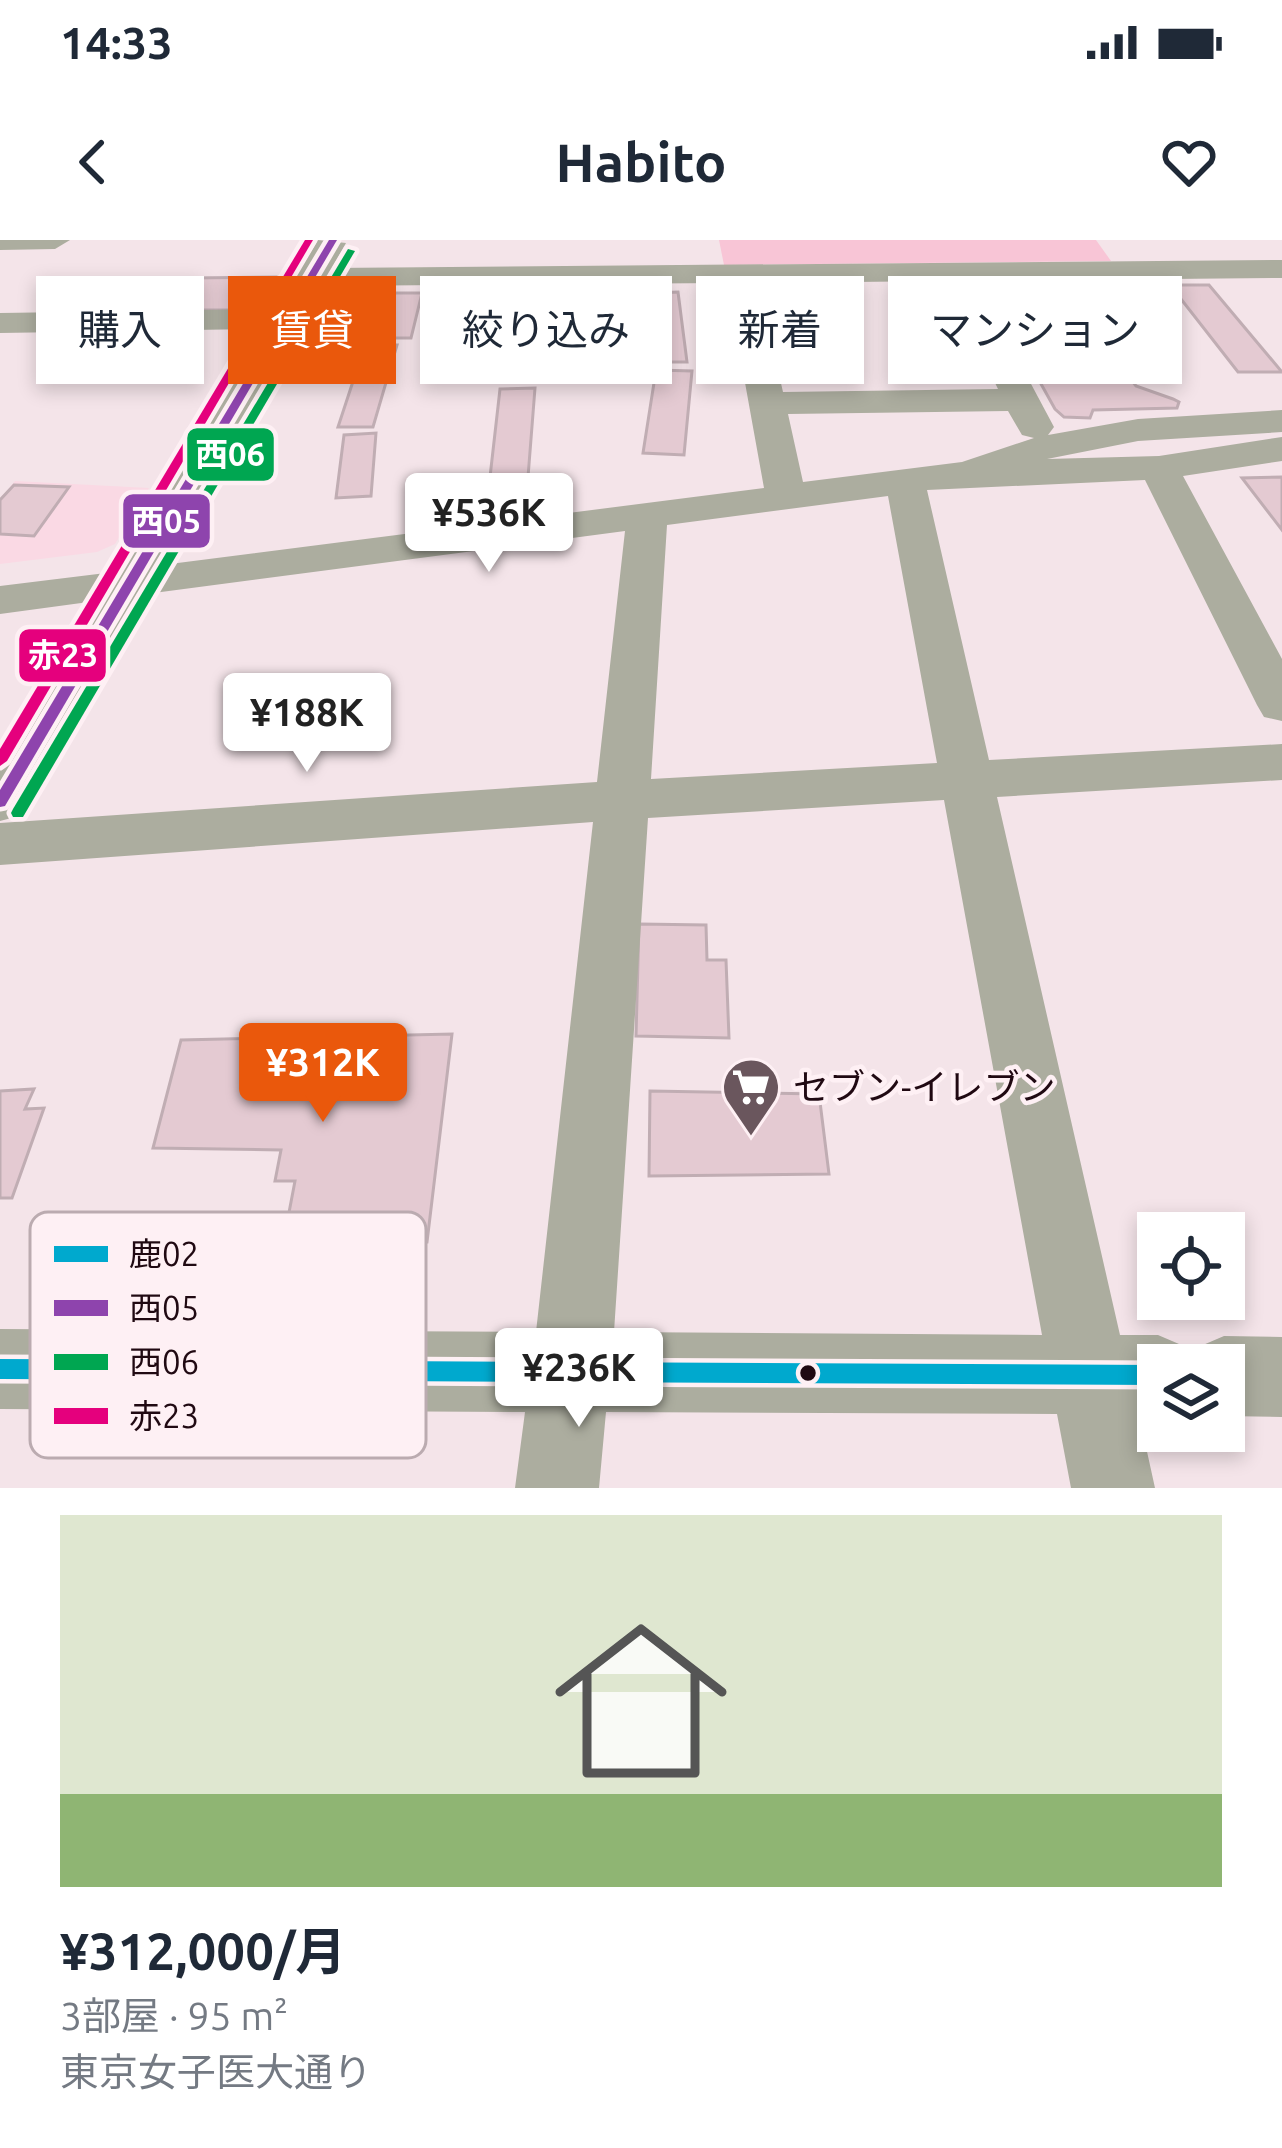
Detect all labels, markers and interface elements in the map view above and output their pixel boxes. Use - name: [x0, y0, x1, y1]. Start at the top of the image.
- text: 14:33: [60, 17, 173, 68]
- icon: back: [60, 129, 126, 195]
- icon: heart: [1156, 129, 1222, 195]
- text: Habito: [556, 132, 726, 192]
- chip: 購入: [36, 276, 204, 384]
- chip: 賃貸: [228, 276, 396, 384]
- chip: 絞り込み: [420, 276, 672, 384]
- chip: 新着: [696, 276, 864, 384]
- chip: マンション: [888, 276, 1182, 384]
- line badge: 西06: [185, 426, 276, 483]
- text: 西06: [195, 435, 265, 472]
- pin: ¥536K: [405, 473, 573, 575]
- text: ¥536K: [432, 490, 546, 533]
- line badge: 西05: [121, 492, 212, 550]
- text: 西05: [131, 502, 201, 539]
- line badge: 赤23: [17, 627, 108, 684]
- text: 赤23: [28, 636, 98, 673]
- pin: ¥188K: [223, 673, 391, 775]
- text: ¥188K: [250, 690, 364, 733]
- pin: ¥312K: [239, 1023, 407, 1125]
- text: ¥312K: [266, 1040, 380, 1083]
- supermarket icon: セブン-イレブン: [720, 1056, 782, 1138]
- place label: セブン-イレブン: [793, 1066, 1055, 1107]
- legend: [30, 1212, 426, 1458]
- map controls: [1137, 1212, 1245, 1452]
- button: locate: [1137, 1212, 1245, 1320]
- text: 鹿02: [129, 1235, 199, 1272]
- text: 西05: [129, 1289, 199, 1326]
- pin: ¥236K: [495, 1328, 663, 1430]
- text: 西06: [129, 1343, 199, 1380]
- button: layers: [1137, 1344, 1245, 1452]
- text: ¥236K: [522, 1345, 636, 1388]
- unlabelled marker: [797, 1362, 819, 1384]
- text: 赤23: [129, 1397, 199, 1434]
- icon: home: [533, 1593, 749, 1809]
- text: ¥312,000/月: [60, 1922, 346, 1980]
- text: 3部屋 · 95 m²: [60, 1994, 288, 2037]
- text: 東京女子医大通り: [60, 2050, 372, 2093]

